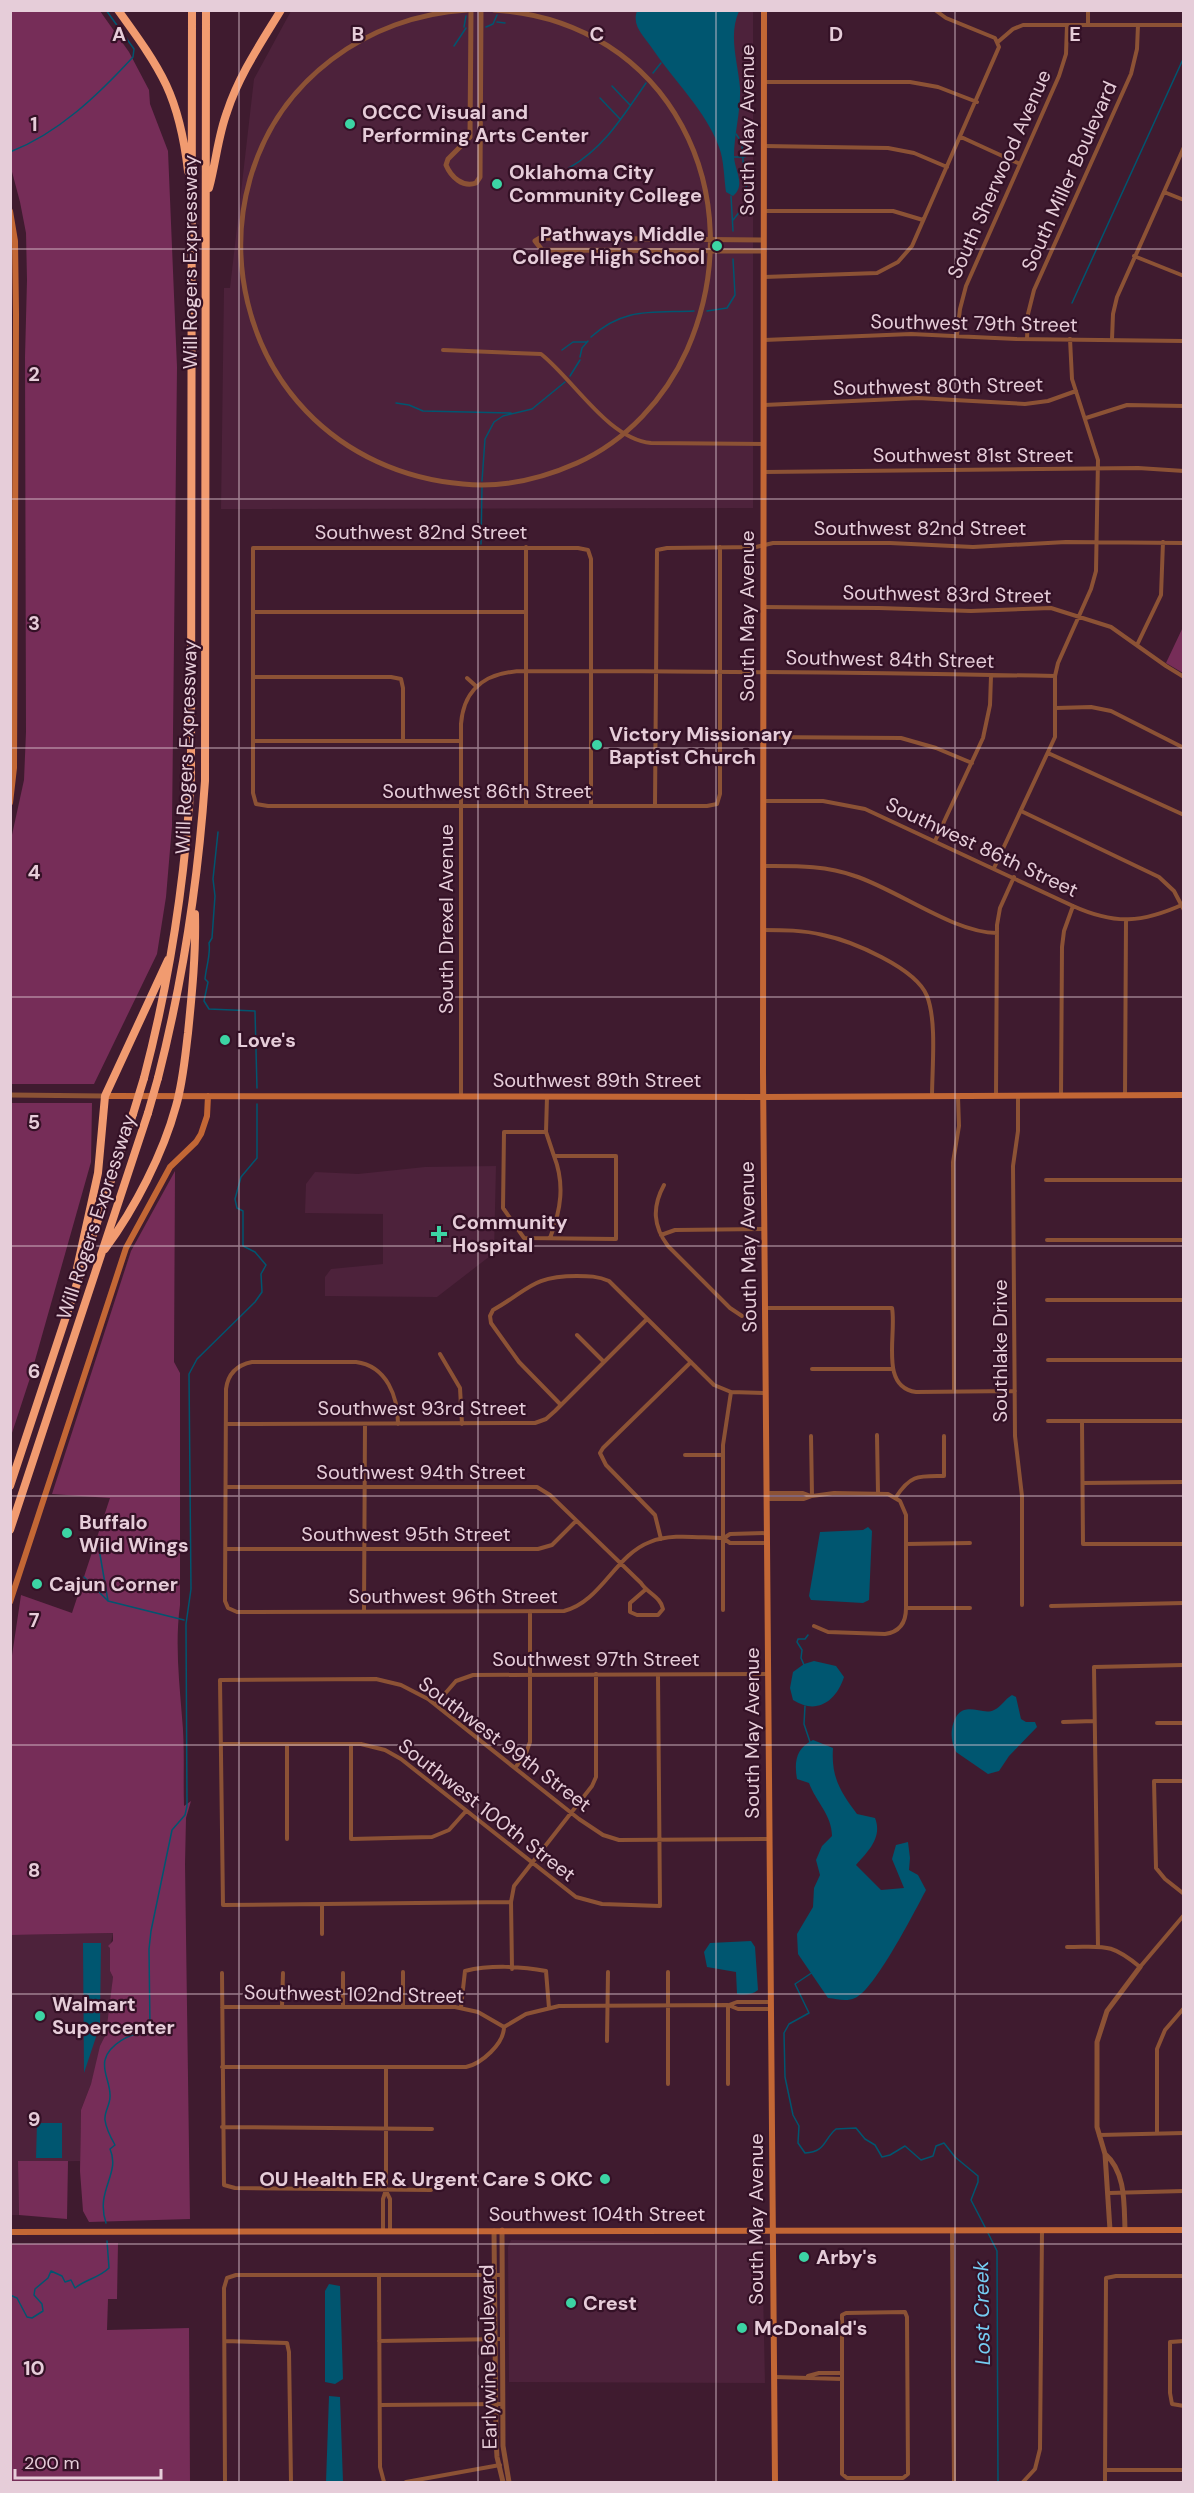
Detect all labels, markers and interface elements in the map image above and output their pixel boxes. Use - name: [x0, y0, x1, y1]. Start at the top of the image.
- text: A: [112, 21, 126, 47]
- text: B: [352, 21, 364, 47]
- text: C: [590, 21, 604, 47]
- text: D: [829, 21, 843, 47]
- text: E: [1069, 21, 1081, 47]
- street label: South May Avenue: [734, 44, 760, 216]
- street label: South Sherwood Avenue: [941, 66, 1057, 282]
- street label: South Miller Boulevard: [1015, 77, 1123, 275]
- place label: OCCC Visual and Performing Arts Center: [362, 99, 589, 148]
- text: 1: [30, 111, 38, 137]
- marker: OCCC Visual and Performing Arts Center: [343, 117, 357, 131]
- street label: Will Rogers Expressway: [177, 155, 203, 369]
- place label: Oklahoma City Community College: [509, 159, 702, 208]
- marker: Oklahoma City Community College: [490, 177, 504, 191]
- place label: Pathways Middle College High School: [512, 221, 705, 270]
- marker: Pathways Middle College High School: [710, 239, 724, 253]
- street label: Southwest 79th Street: [870, 308, 1078, 338]
- text: 2: [28, 361, 40, 387]
- street label: Southwest 80th Street: [833, 371, 1044, 401]
- street label: Southwest 81st Street: [873, 442, 1074, 468]
- street label: Southwest 82nd Street: [814, 515, 1026, 541]
- street label: Southwest 82nd Street: [315, 519, 527, 545]
- street label: South May Avenue: [734, 530, 760, 702]
- street label: Southwest 83rd Street: [842, 579, 1052, 609]
- text: 3: [28, 610, 40, 636]
- street label: Will Rogers Expressway: [169, 639, 203, 855]
- street label: Southwest 84th Street: [785, 644, 995, 674]
- place label: Victory Missionary Baptist Church: [609, 721, 793, 770]
- marker: Victory Missionary Baptist Church: [590, 738, 604, 752]
- street label: Southwest 86th Street: [382, 778, 592, 804]
- street label: Southwest 86th Street: [882, 791, 1082, 903]
- street label: South Drexel Avenue: [433, 824, 459, 1014]
- text: 4: [28, 859, 41, 885]
- place label: Love's: [237, 1027, 296, 1053]
- marker: Love's: [218, 1033, 232, 1047]
- street label: Southwest 89th Street: [493, 1067, 702, 1093]
- text: 5: [28, 1109, 40, 1135]
- street label: Will Rogers Expressway: [51, 1111, 141, 1323]
- street label: South May Avenue: [734, 1161, 762, 1333]
- place label: Community Hospital: [452, 1209, 567, 1258]
- marker: Community Hospital: [430, 1225, 448, 1243]
- street label: Southlake Drive: [987, 1280, 1013, 1423]
- text: 6: [28, 1358, 40, 1384]
- street label: Southwest 93rd Street: [318, 1395, 527, 1421]
- street label: Southwest 94th Street: [316, 1459, 526, 1485]
- place label: Buffalo Wild Wings: [79, 1509, 189, 1558]
- street label: Southwest 95th Street: [301, 1521, 511, 1547]
- marker: Buffalo Wild Wings: [60, 1526, 74, 1540]
- place label: Cajun Corner: [49, 1571, 178, 1597]
- marker: Cajun Corner: [30, 1577, 44, 1591]
- street label: Southwest 96th Street: [348, 1583, 558, 1609]
- text: 7: [29, 1607, 40, 1633]
- street label: Southwest 97th Street: [492, 1646, 700, 1672]
- street label: South May Avenue: [739, 1647, 765, 1819]
- street label: Southwest 99th Street: [413, 1671, 597, 1818]
- street label: Southwest 100th Street: [393, 1733, 581, 1888]
- text: 8: [28, 1857, 40, 1883]
- street label: Southwest 102nd Street: [244, 1979, 465, 2009]
- place label: Walmart Supercenter: [52, 1991, 175, 2040]
- marker: Walmart Supercenter: [33, 2009, 47, 2023]
- text: 9: [28, 2106, 40, 2132]
- street label: South May Avenue: [743, 2133, 769, 2305]
- place label: OU Health ER & Urgent Care S OKC: [259, 2166, 593, 2192]
- marker: OU Health ER & Urgent Care S OKC: [598, 2172, 612, 2186]
- street label: Southwest 104th Street: [489, 2201, 705, 2227]
- place label: Arby's: [816, 2244, 877, 2270]
- marker: Arby's: [797, 2250, 811, 2264]
- water label: Lost Creek: [967, 2260, 997, 2366]
- street label: Earlywine Boulevard: [473, 2264, 503, 2450]
- place label: Crest: [583, 2290, 637, 2316]
- marker: Crest: [564, 2296, 578, 2310]
- place label: McDonald's: [754, 2315, 867, 2341]
- marker: McDonald's: [735, 2321, 749, 2335]
- text: 10: [23, 2355, 45, 2381]
- scale bar: [15, 2442, 160, 2480]
- text: 200 m: [24, 2451, 80, 2475]

